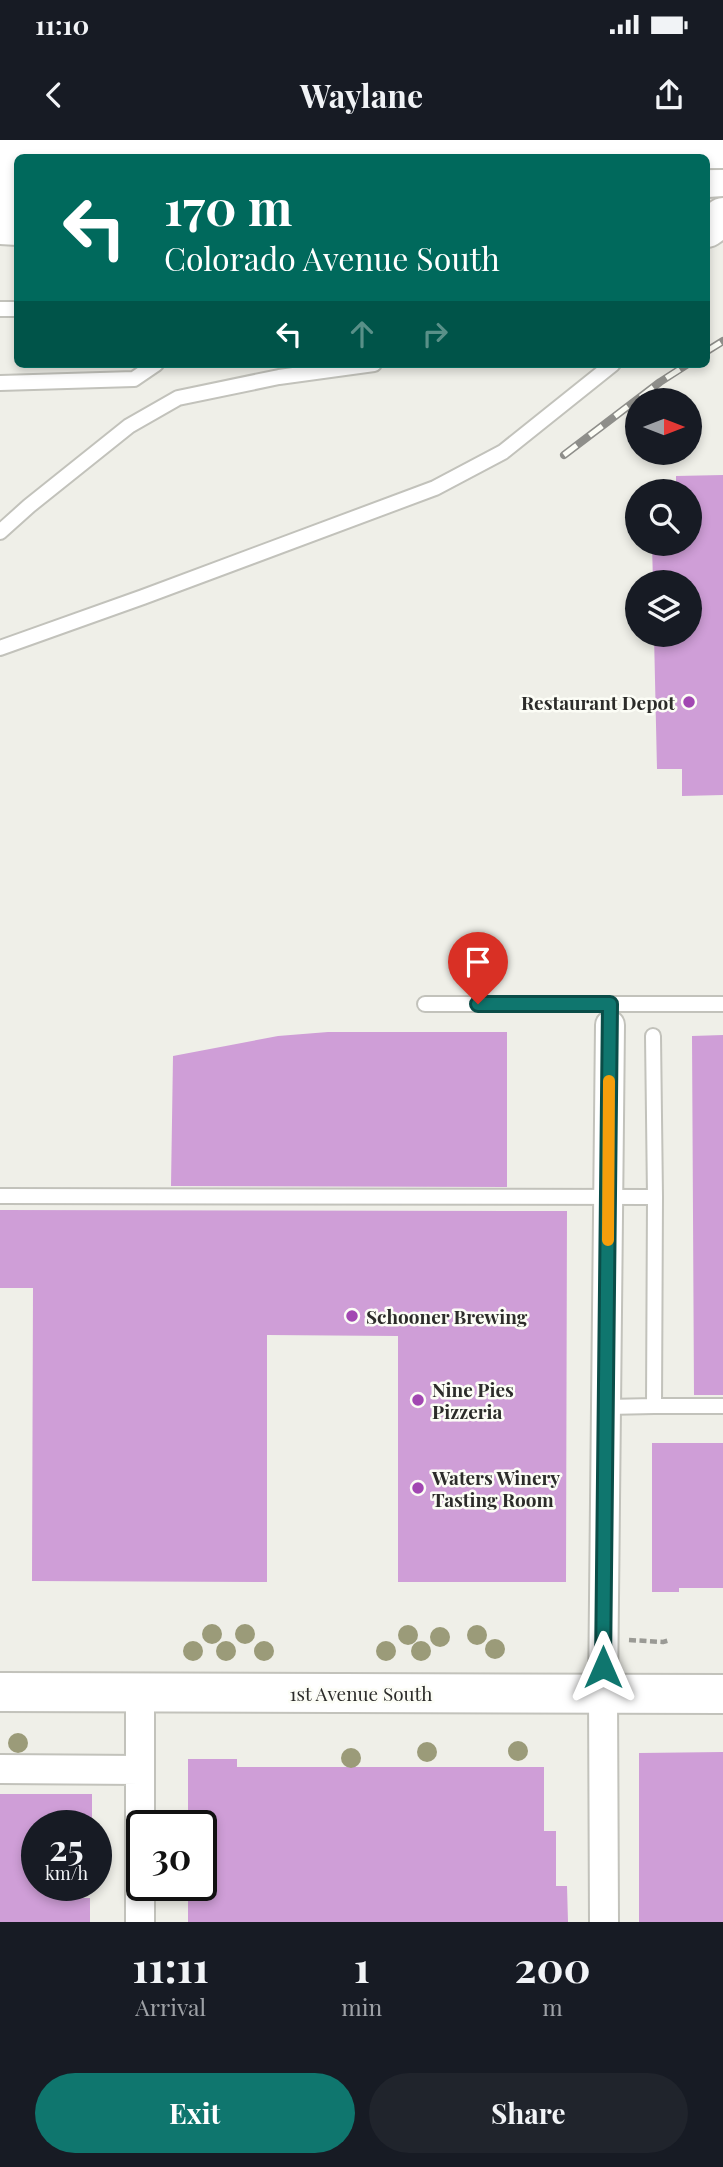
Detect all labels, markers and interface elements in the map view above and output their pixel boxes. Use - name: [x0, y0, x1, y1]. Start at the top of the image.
- text: 11:10: [35, 7, 89, 42]
- text: Waylane: [300, 73, 423, 116]
- icon: back: [35, 76, 73, 114]
- icon: share: [650, 76, 688, 114]
- text: 170 m: [164, 173, 292, 238]
- icon: left: [49, 182, 140, 273]
- text: Colorado Avenue South: [164, 236, 500, 279]
- icon: left: [270, 315, 308, 353]
- icon: ahead: [343, 315, 381, 353]
- icon: right: [416, 315, 454, 353]
- north arrow: [625, 388, 702, 466]
- map controls: [625, 388, 702, 647]
- button: search: [625, 479, 702, 556]
- button: layers: [625, 570, 702, 647]
- place label: Restaurant Depot: [521, 689, 675, 715]
- marker: Restaurant Depot: [681, 694, 697, 710]
- pin: [448, 932, 508, 1004]
- icon: arrive: [459, 943, 497, 981]
- place label: Schooner Brewing: [366, 1303, 528, 1329]
- marker: Schooner Brewing: [344, 1308, 360, 1324]
- place label: Nine Pies Pizzeria: [432, 1376, 514, 1424]
- marker: Nine Pies Pizzeria: [410, 1392, 426, 1408]
- place label: Waters Winery Tasting Room: [431, 1464, 560, 1512]
- marker: Waters Winery Tasting Room: [410, 1480, 426, 1496]
- position arrow: [566, 1630, 640, 1704]
- street label: 1st Avenue South: [289, 1680, 433, 1706]
- speed limit sign: 30: [126, 1810, 217, 1901]
- text: 25: [49, 1823, 84, 1870]
- text: km/h: [45, 1861, 88, 1885]
- text: 11:11: [132, 1938, 209, 1994]
- text: 1: [354, 1938, 370, 1994]
- text: 200: [514, 1938, 591, 1994]
- text: Arrival: [135, 1991, 206, 2022]
- text: min: [341, 1991, 382, 2022]
- text: m: [542, 1991, 563, 2022]
- button: Exit: [35, 2073, 355, 2153]
- button: Share: [369, 2073, 688, 2153]

